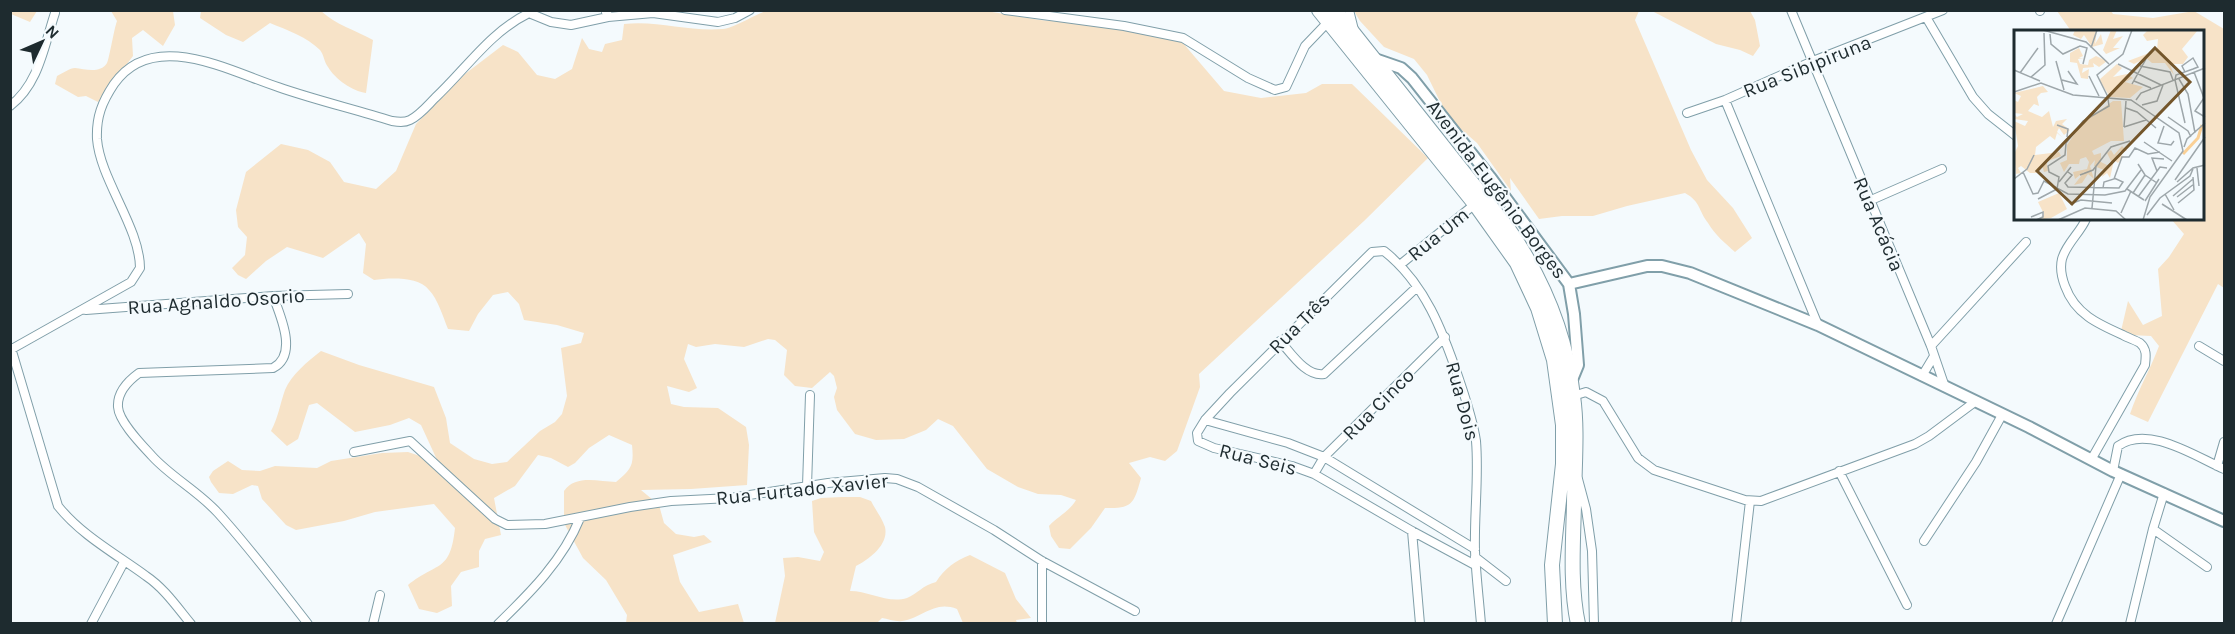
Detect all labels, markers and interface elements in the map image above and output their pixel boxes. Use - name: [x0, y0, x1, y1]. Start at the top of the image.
- north arrow: [12, 12, 72, 72]
- text: N: [42, 21, 63, 43]
- street label: Rua Sibipiruna: [1740, 30, 1875, 103]
- inset map: [2014, 30, 2205, 220]
- street label: Avenida Eugênio Borges: [1422, 95, 1571, 283]
- street label: Rua Acácia: [1848, 174, 1909, 275]
- street label: Rua Um: [1403, 203, 1473, 266]
- street label: Rua Agnaldo Osorio: [127, 284, 305, 319]
- street label: Rua Três: [1264, 288, 1335, 359]
- street label: Rua Dois: [1441, 359, 1484, 443]
- street label: Rua Cinco: [1338, 364, 1419, 445]
- street label: Rua Seis: [1217, 439, 1299, 480]
- street label: Rua Furtado Xavier: [715, 469, 890, 510]

